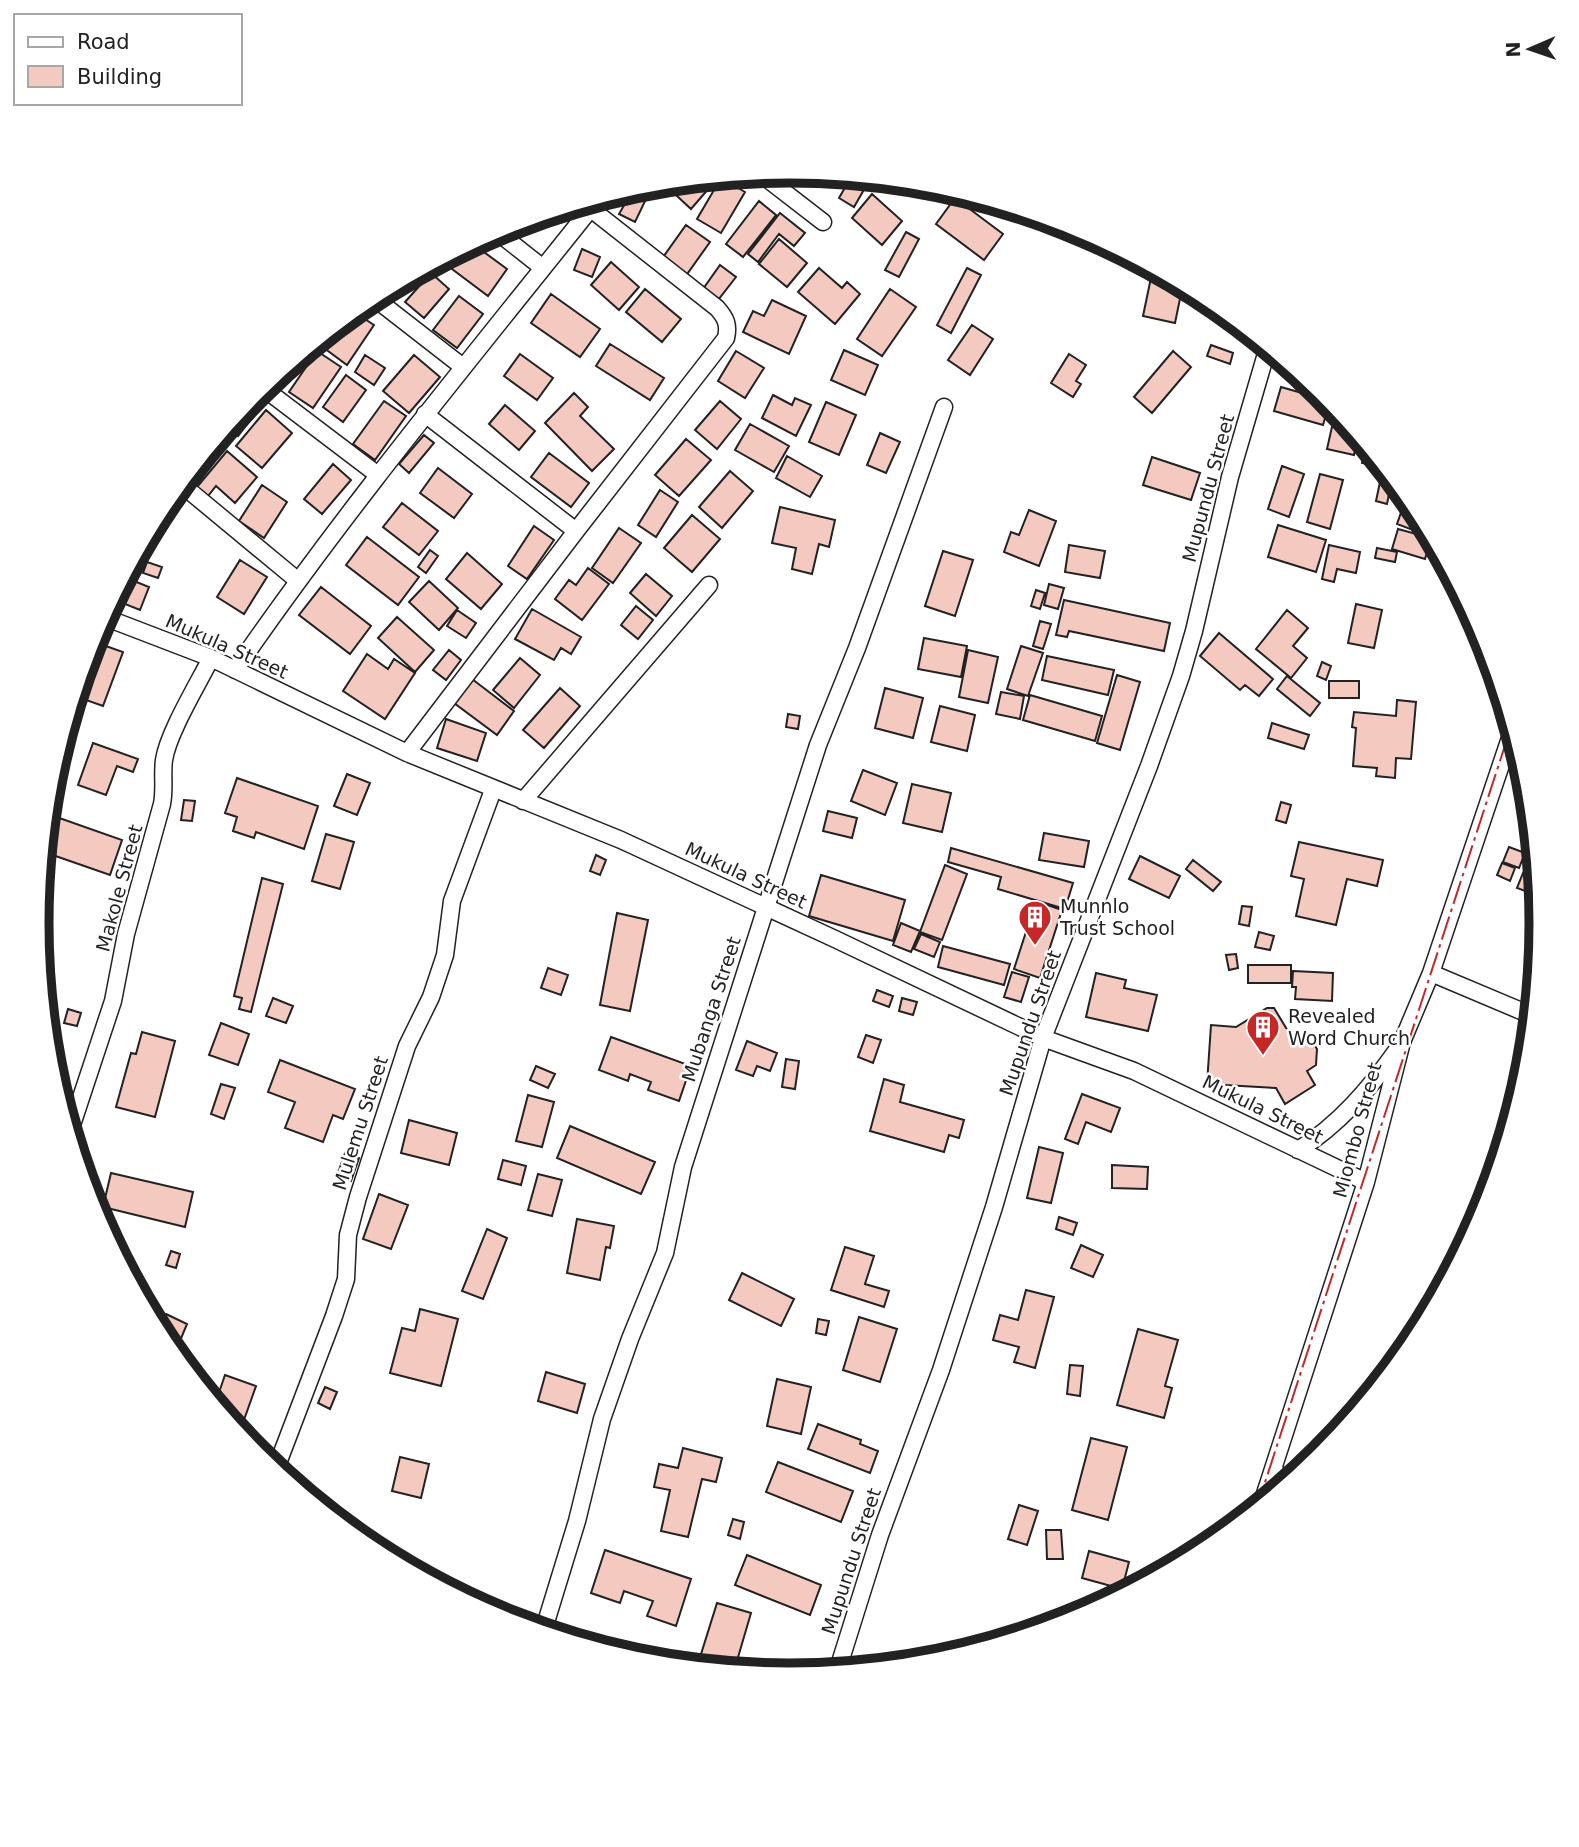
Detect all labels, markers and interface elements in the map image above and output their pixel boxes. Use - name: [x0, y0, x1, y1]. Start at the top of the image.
- legend: [14, 14, 242, 105]
- north arrow: [1495, 14, 1565, 84]
- text: Road: [77, 30, 130, 54]
- text: N: [1502, 41, 1524, 58]
- text: Building: [77, 65, 162, 89]
- street label: Mupundu Street: [1178, 412, 1238, 564]
- street label: Mukula Street: [162, 609, 292, 683]
- street label: Makole Street: [91, 822, 147, 954]
- street label: Mukula Street: [682, 837, 810, 913]
- place label: Munnlo Trust School: [1059, 895, 1175, 939]
- building icon: Munnlo Trust School: [1016, 898, 1054, 947]
- street label: Mubanga Street: [677, 933, 745, 1085]
- street label: Mupundu Street: [995, 947, 1065, 1099]
- place label: Revealed Word Church: [1288, 1005, 1410, 1049]
- building icon: Revealed Word Church: [1244, 1008, 1282, 1057]
- street label: Mulemu Street: [328, 1053, 392, 1193]
- street label: Miombo Street: [1328, 1060, 1386, 1200]
- street label: Mukula Street: [1199, 1070, 1327, 1148]
- street label: Mupundu Street: [817, 1485, 885, 1637]

